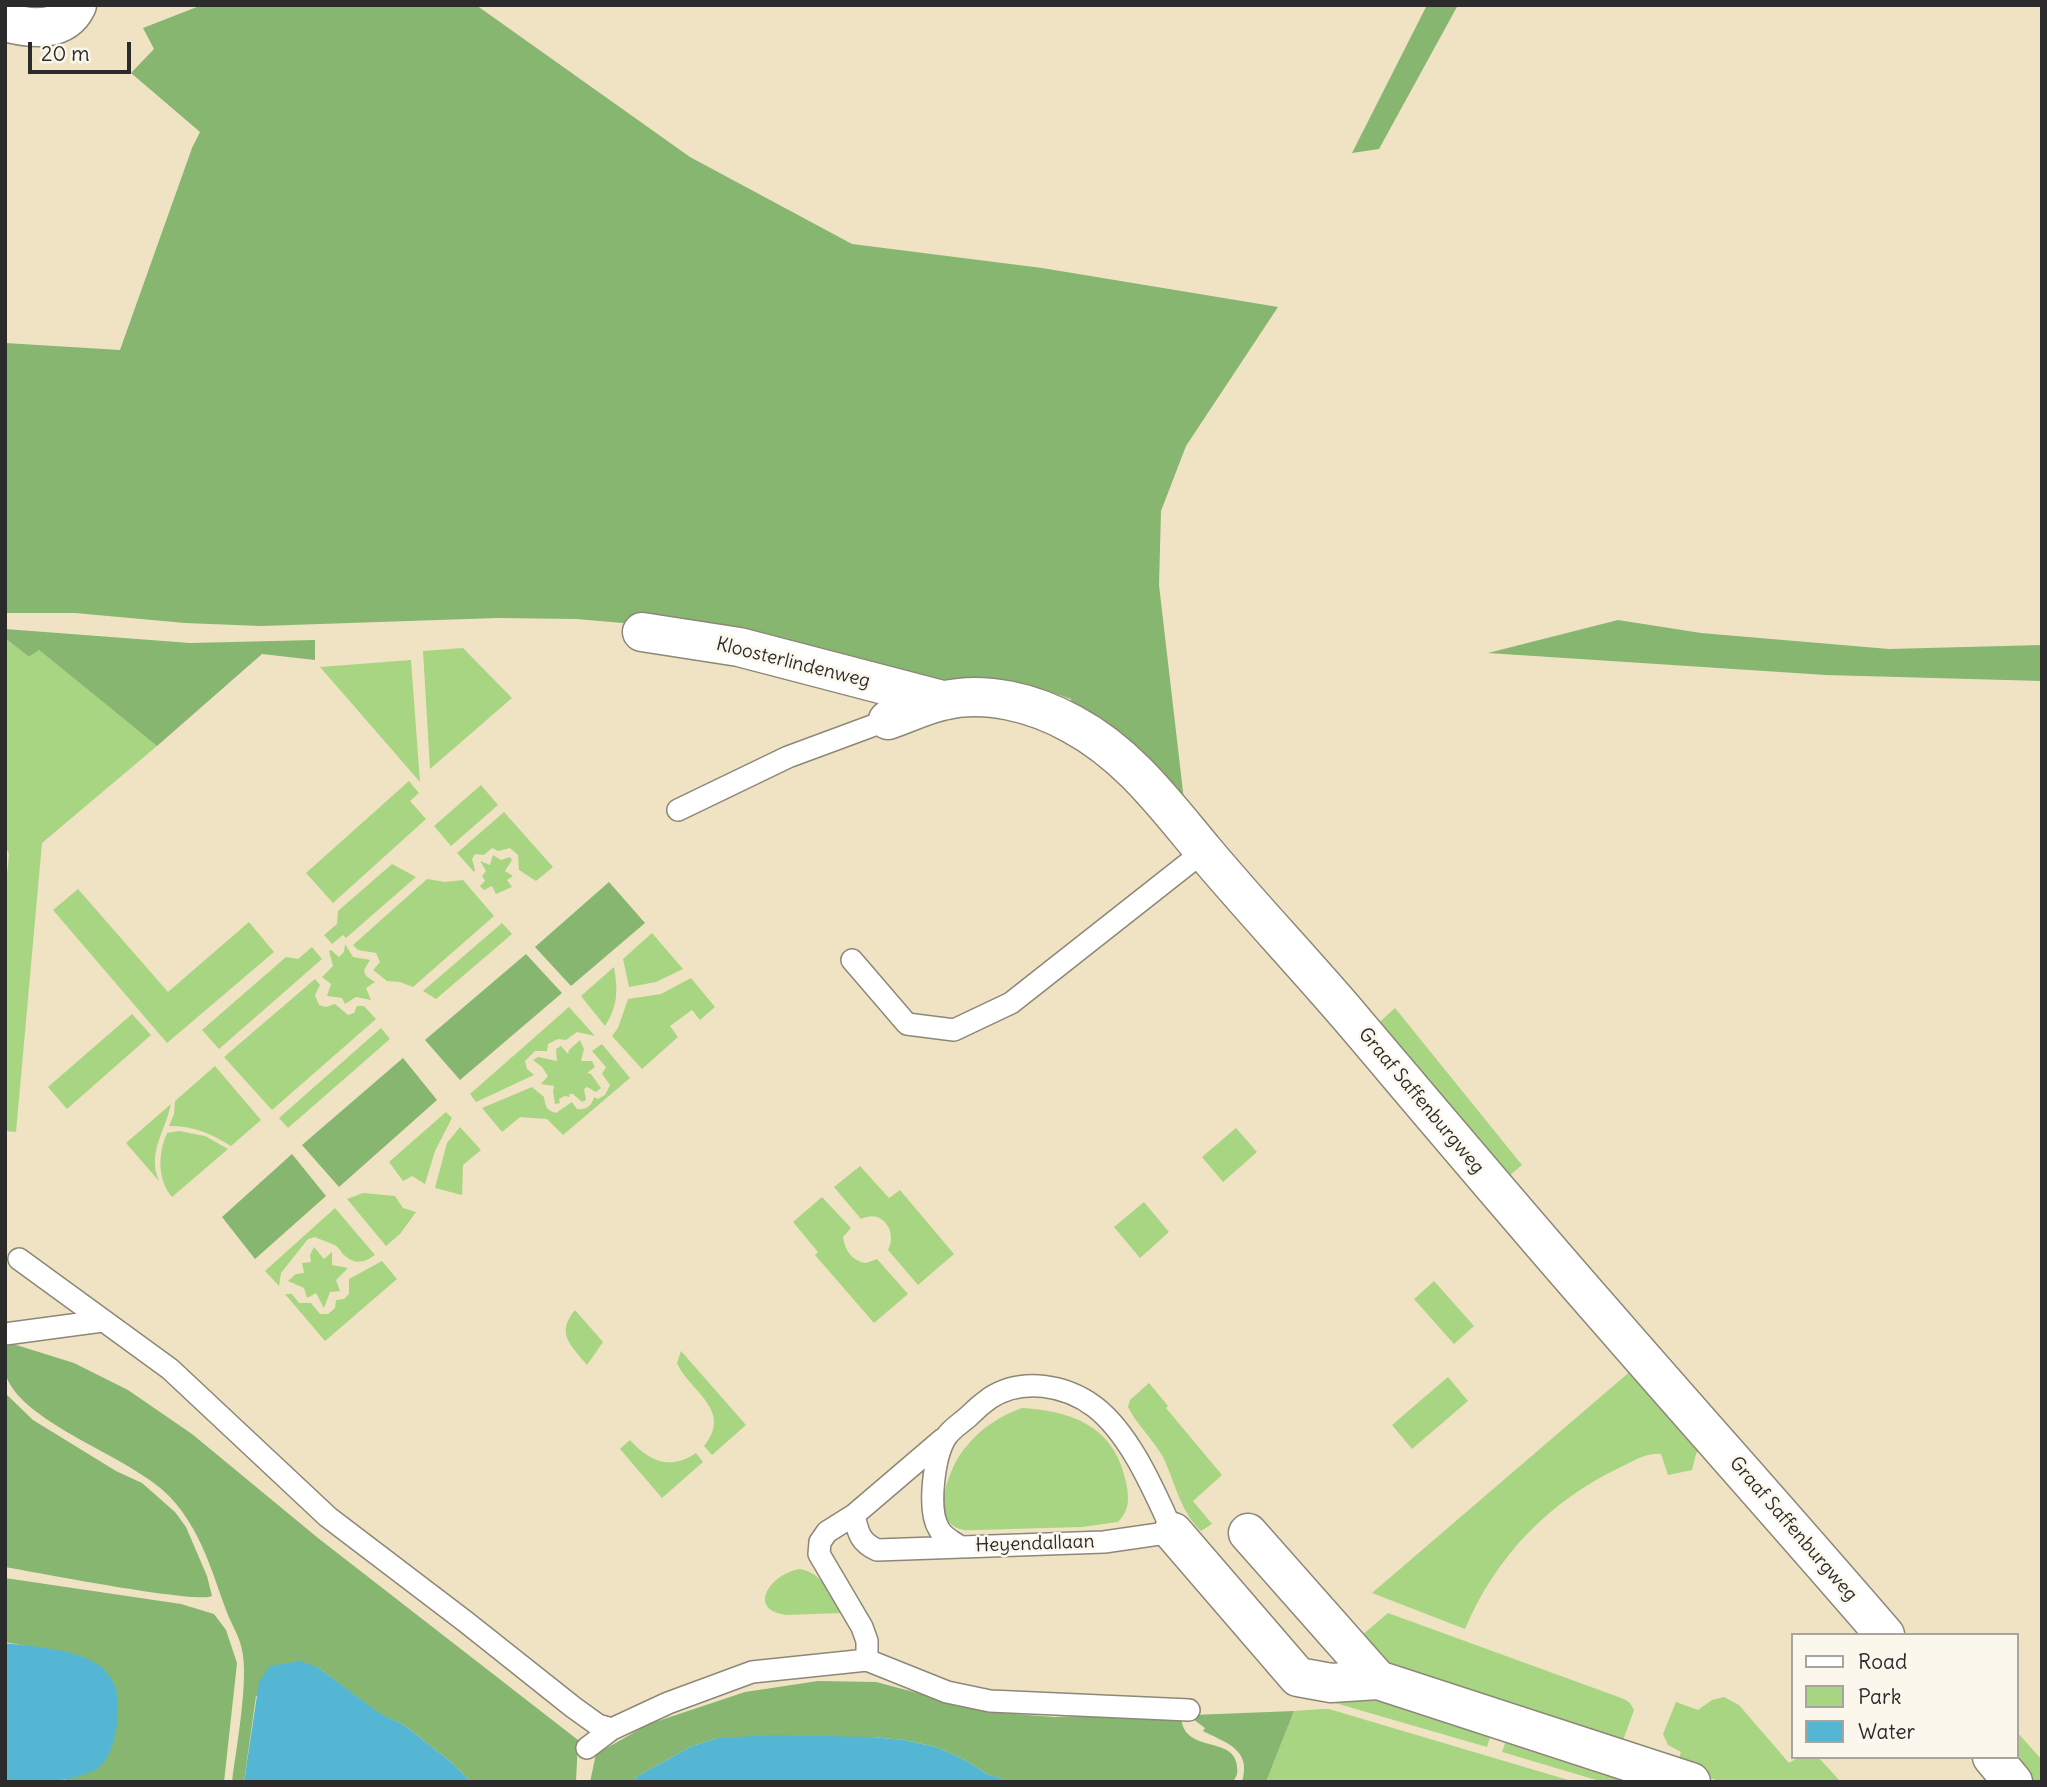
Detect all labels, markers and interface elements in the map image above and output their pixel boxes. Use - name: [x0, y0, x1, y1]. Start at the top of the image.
- scale bar: [32, 28, 135, 72]
- text: 20 m: [41, 40, 90, 67]
- street label: Kloosterlindenweg: [714, 633, 872, 693]
- street label: Graaf Saffenburgweg: [1353, 1023, 1489, 1179]
- street label: Graaf Saffenburgweg: [1724, 1452, 1862, 1606]
- street label: Heyendallaan: [975, 1531, 1095, 1557]
- legend: [1792, 1633, 2019, 1759]
- text: Road: [1858, 1648, 1907, 1675]
- text: Park: [1858, 1683, 1901, 1710]
- text: Water: [1858, 1718, 1915, 1745]

